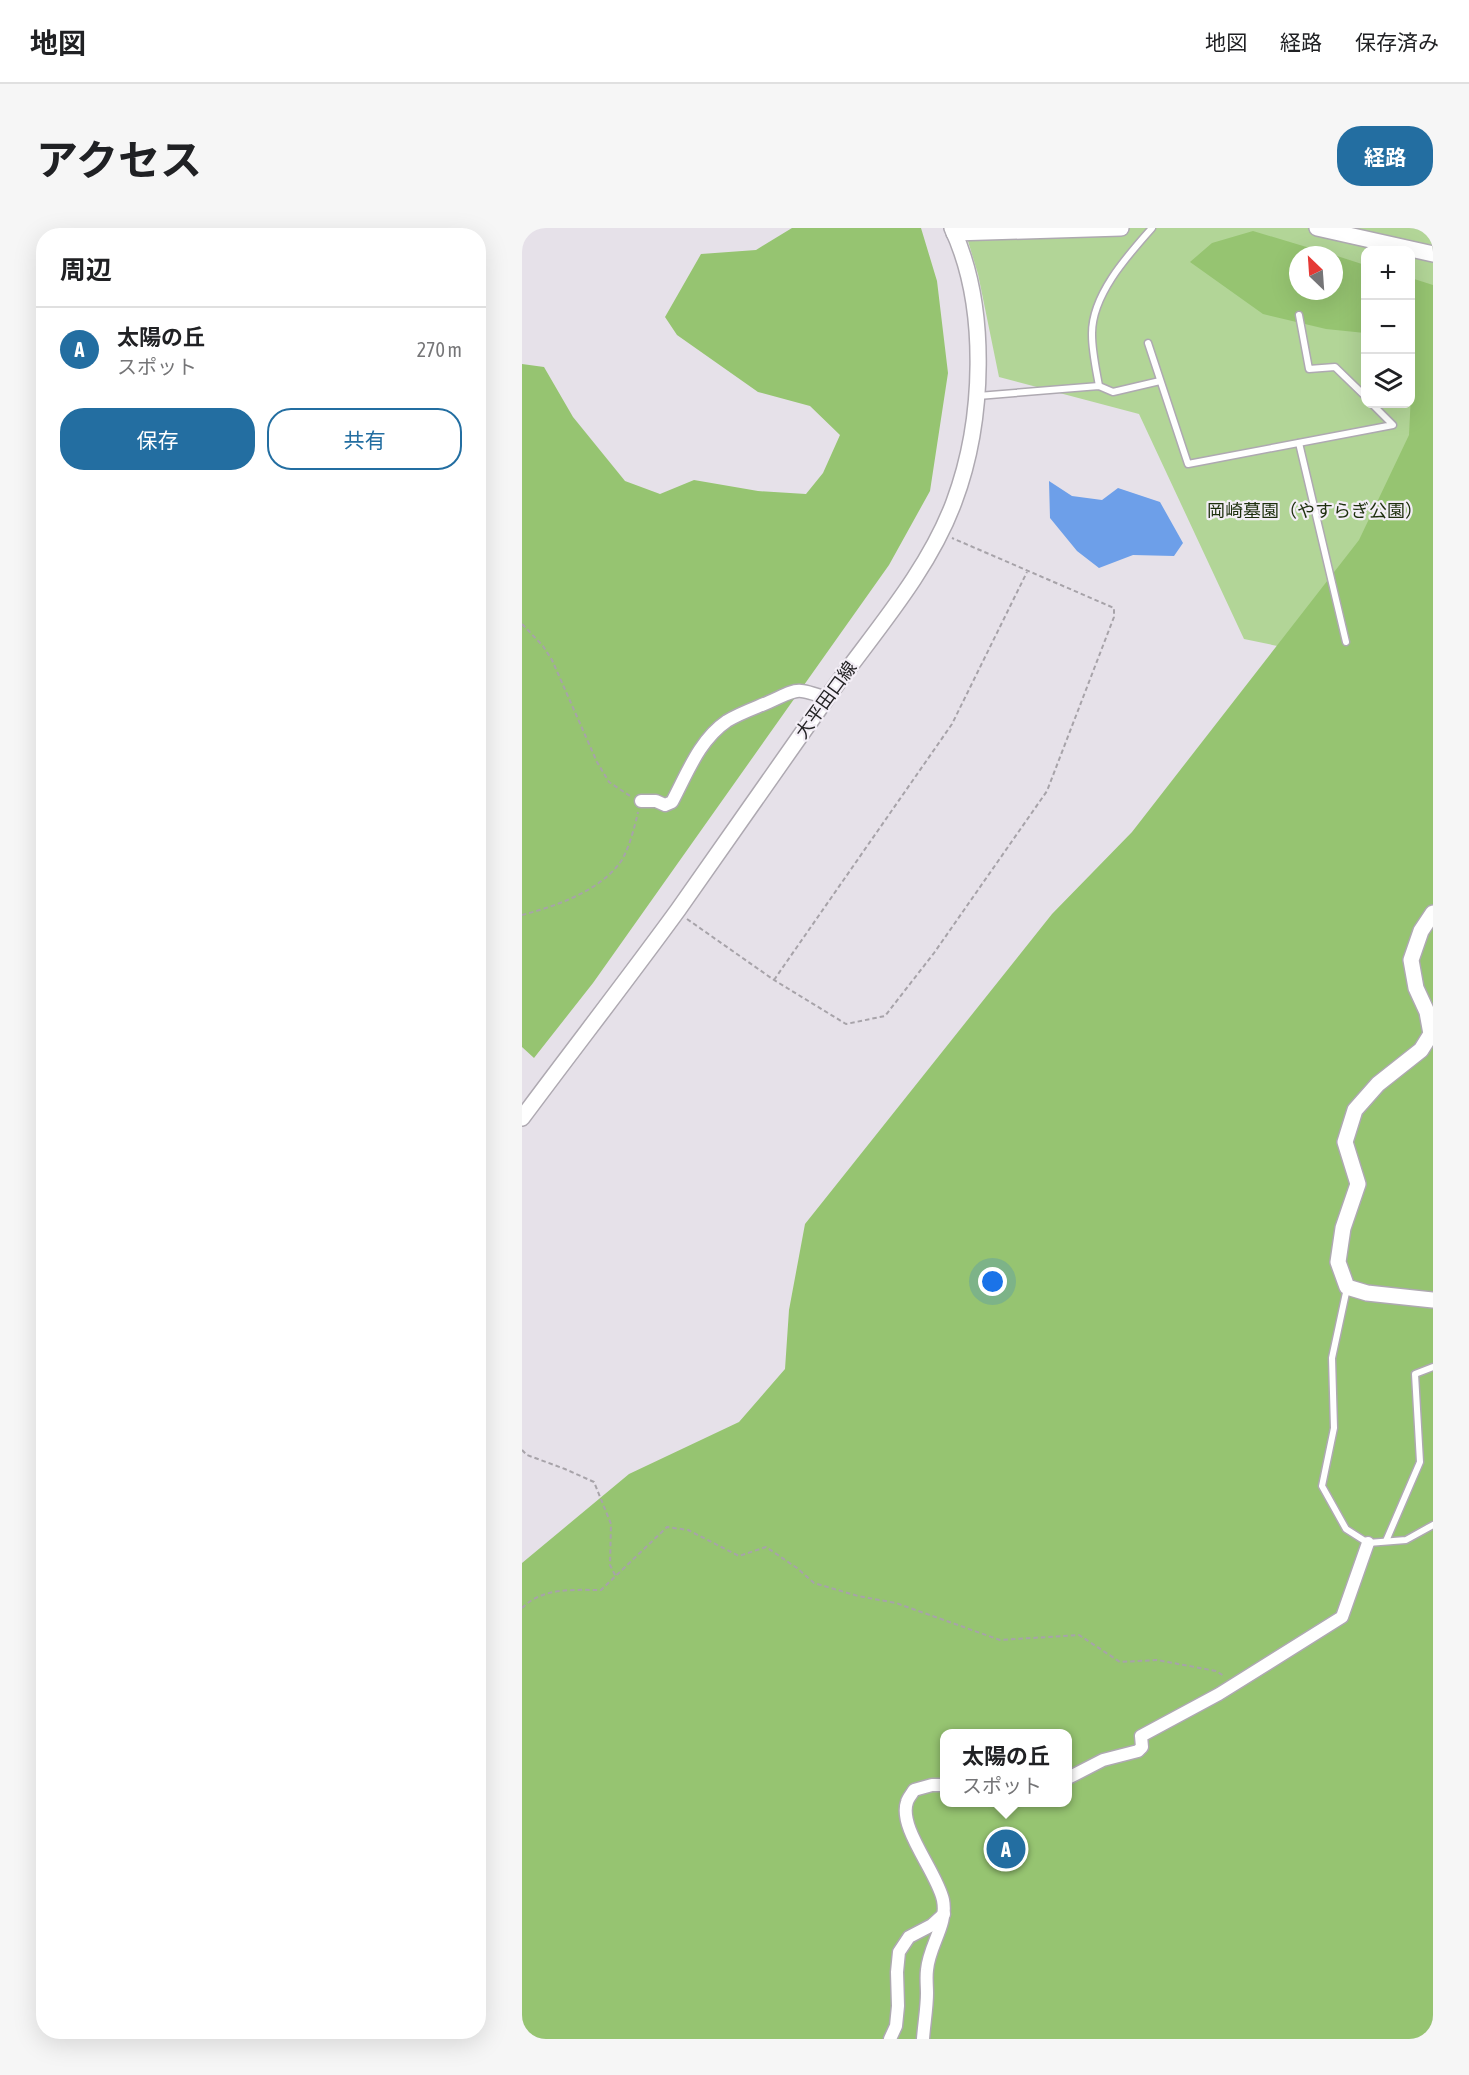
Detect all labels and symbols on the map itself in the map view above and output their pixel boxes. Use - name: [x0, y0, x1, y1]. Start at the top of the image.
- north arrow: [1289, 246, 1343, 300]
- park label: 岡崎墓園（やすらぎ公園）: [1207, 500, 1423, 521]
- street label: 大平田口線: [791, 657, 861, 742]
- your location: [978, 1267, 1007, 1296]
- pin: A: [986, 1826, 1026, 1872]

